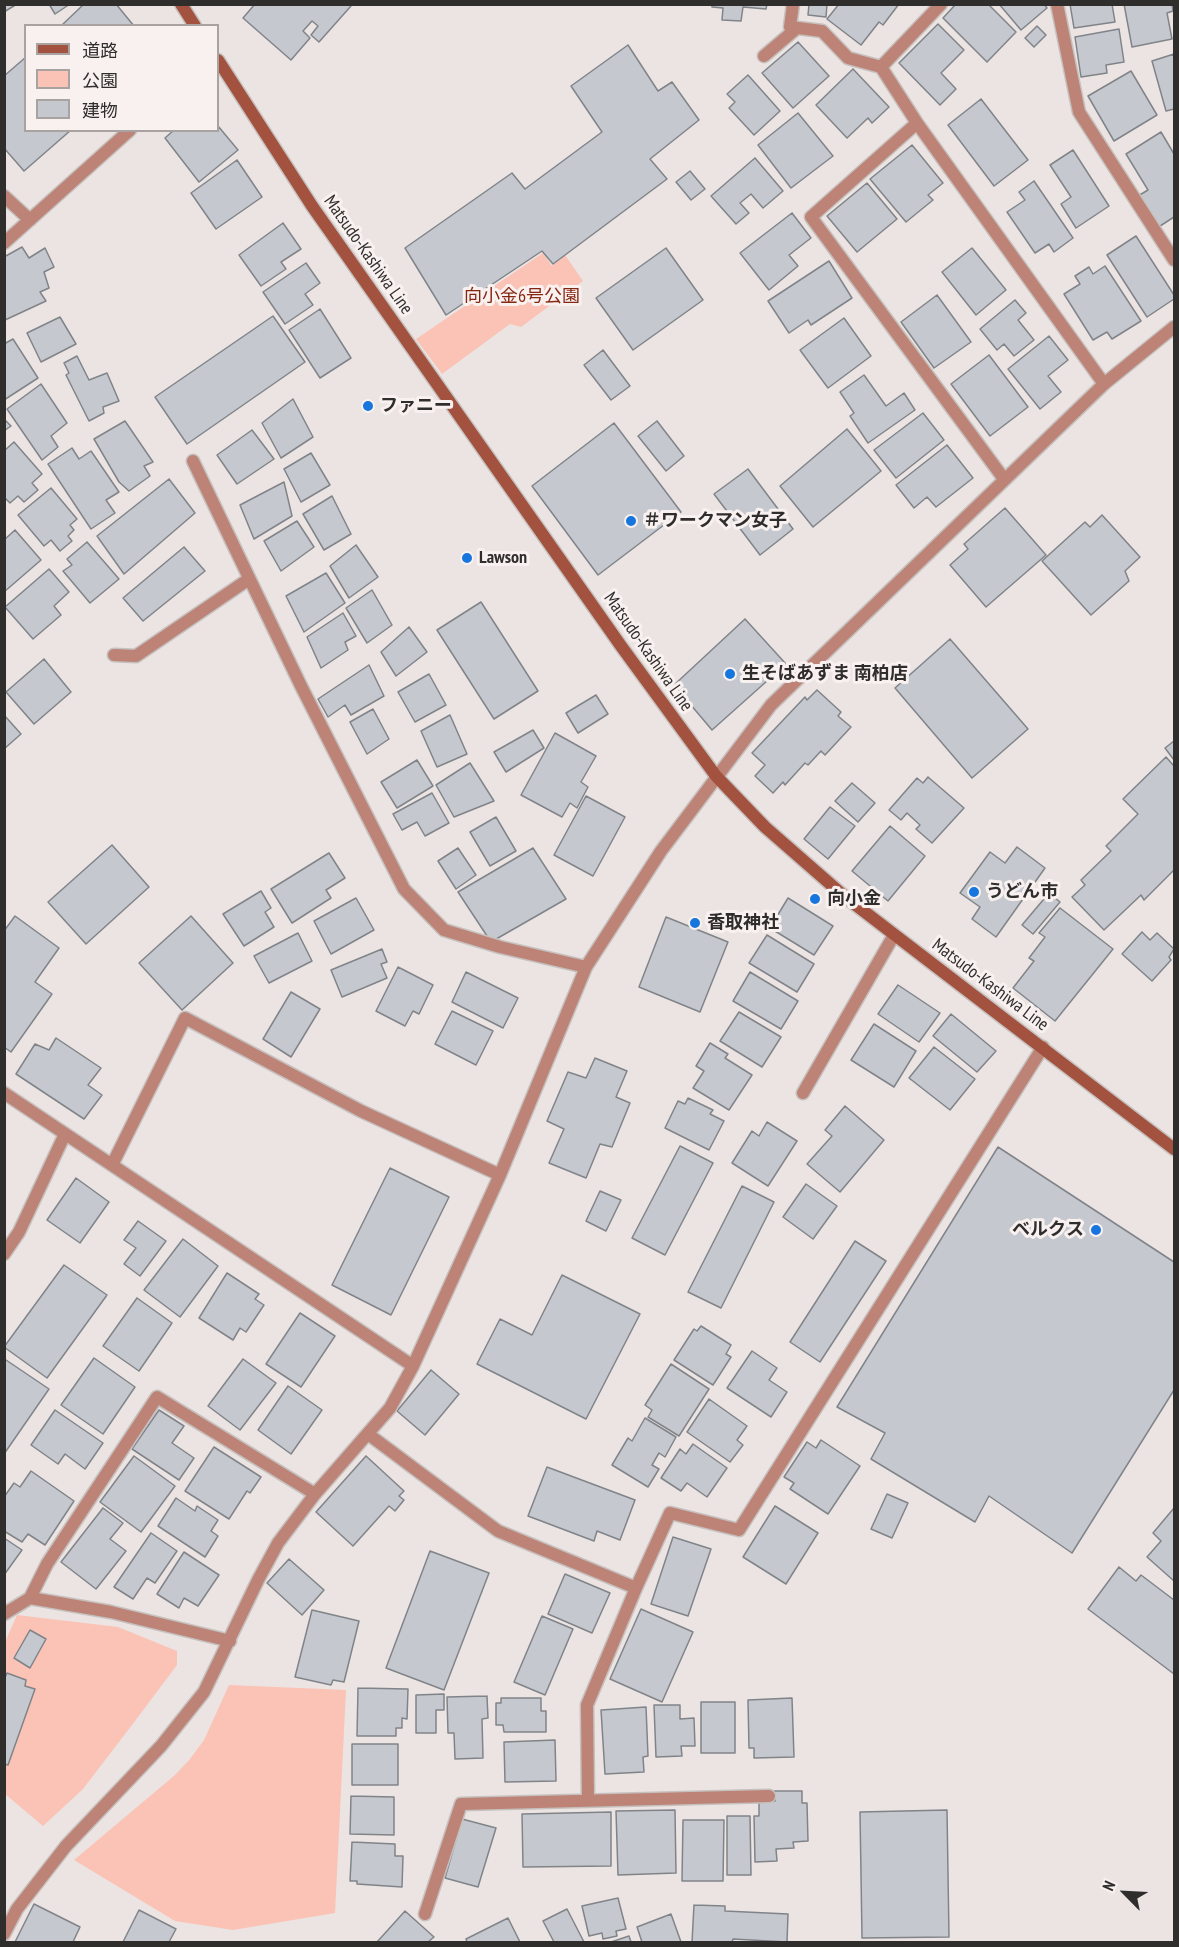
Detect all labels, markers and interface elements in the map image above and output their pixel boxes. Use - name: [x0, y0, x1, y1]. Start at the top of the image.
- legend: [24, 24, 219, 132]
- text: 道路: [82, 39, 118, 62]
- text: 公園: [82, 69, 118, 92]
- text: 建物: [82, 99, 118, 122]
- street label: Matsudo-Kashiwa Line: [319, 191, 417, 319]
- park label: 向小金6号公園: [464, 286, 580, 308]
- place label: ファニー: [380, 395, 452, 417]
- marker: ファニー: [361, 399, 375, 413]
- place label: ＃ワークマン女子: [643, 510, 787, 532]
- marker: ＃ワークマン女子: [624, 514, 638, 528]
- place label: Lawson: [479, 547, 527, 569]
- marker: Lawson: [460, 551, 474, 565]
- street label: Matsudo-Kashiwa Line: [599, 588, 697, 716]
- place label: 生そばあずま 南柏店: [742, 663, 908, 685]
- marker: 生そばあずま 南柏店: [723, 667, 737, 681]
- place label: うどん市: [986, 881, 1058, 903]
- marker: うどん市: [967, 885, 981, 899]
- place label: 向小金: [827, 888, 881, 910]
- marker: 向小金: [808, 892, 822, 906]
- place label: 香取神社: [707, 912, 779, 934]
- marker: 香取神社: [688, 916, 702, 930]
- street label: Matsudo-Kashiwa Line: [927, 934, 1053, 1036]
- place label: ベルクス: [1012, 1219, 1084, 1241]
- marker: ベルクス: [1089, 1223, 1103, 1237]
- north arrow: [1095, 1863, 1155, 1923]
- text: N: [1098, 1878, 1119, 1894]

